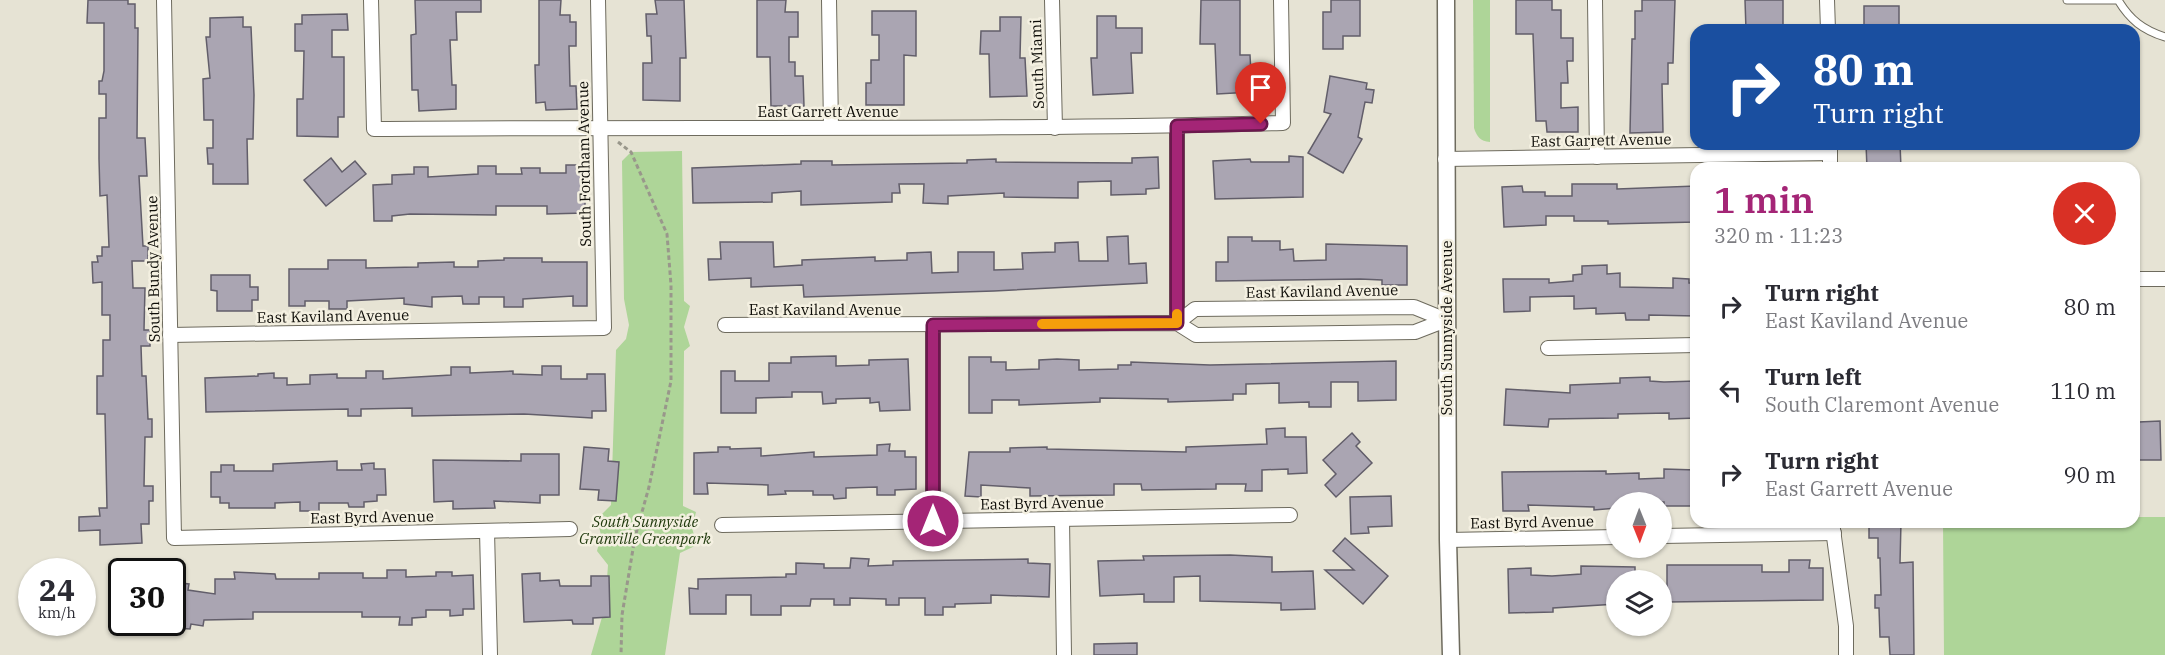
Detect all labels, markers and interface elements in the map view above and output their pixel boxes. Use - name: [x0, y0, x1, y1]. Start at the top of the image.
- street label: South Miami: [1026, 19, 1048, 109]
- text: 80 m: [1813, 42, 1914, 97]
- icon: right: [1714, 48, 1792, 126]
- pin: [1235, 62, 1286, 124]
- icon: arrive: [1244, 71, 1277, 104]
- street label: South Fordham Avenue: [573, 81, 595, 247]
- text: Turn right: [1813, 95, 1944, 130]
- street label: East Garrett Avenue: [758, 102, 898, 121]
- street label: East Garrett Avenue: [1530, 129, 1672, 151]
- text: 1 min: [1714, 176, 1814, 223]
- button: close: [2053, 182, 2116, 245]
- street label: South Bundy Avenue: [142, 195, 164, 343]
- text: 320 m · 11:23: [1714, 222, 1843, 249]
- street label: South Sunnyside Avenue: [1437, 240, 1456, 416]
- text: Turn right: [1765, 278, 1879, 307]
- street label: East Kaviland Avenue: [1246, 280, 1398, 302]
- icon: right: [1714, 290, 1747, 323]
- text: 80 m: [2064, 292, 2116, 321]
- street label: East Kaviland Avenue: [749, 300, 901, 319]
- street label: East Kaviland Avenue: [257, 305, 409, 327]
- text: East Kaviland Avenue: [1765, 307, 1968, 334]
- text: Turn left: [1765, 362, 1861, 391]
- icon: left: [1714, 374, 1747, 407]
- text: 110 m: [2050, 376, 2116, 405]
- text: South Claremont Avenue: [1765, 391, 1999, 418]
- text: Turn right: [1765, 446, 1879, 475]
- icon: right: [1714, 458, 1747, 491]
- text: 90 m: [2064, 460, 2116, 489]
- text: East Garrett Avenue: [1765, 475, 1953, 502]
- position arrow: [901, 489, 965, 553]
- street label: East Byrd Avenue: [980, 492, 1104, 514]
- north arrow: [1606, 492, 1672, 558]
- map controls: [1606, 492, 1672, 636]
- street label: East Byrd Avenue: [310, 506, 434, 528]
- street label: East Byrd Avenue: [1470, 511, 1594, 533]
- park label: South Sunnyside Granville Greenpark: [579, 512, 711, 548]
- speed limit sign: 30: [108, 558, 186, 636]
- text: 24: [39, 570, 75, 609]
- button: layers: [1606, 570, 1672, 636]
- text: km/h: [38, 603, 76, 622]

